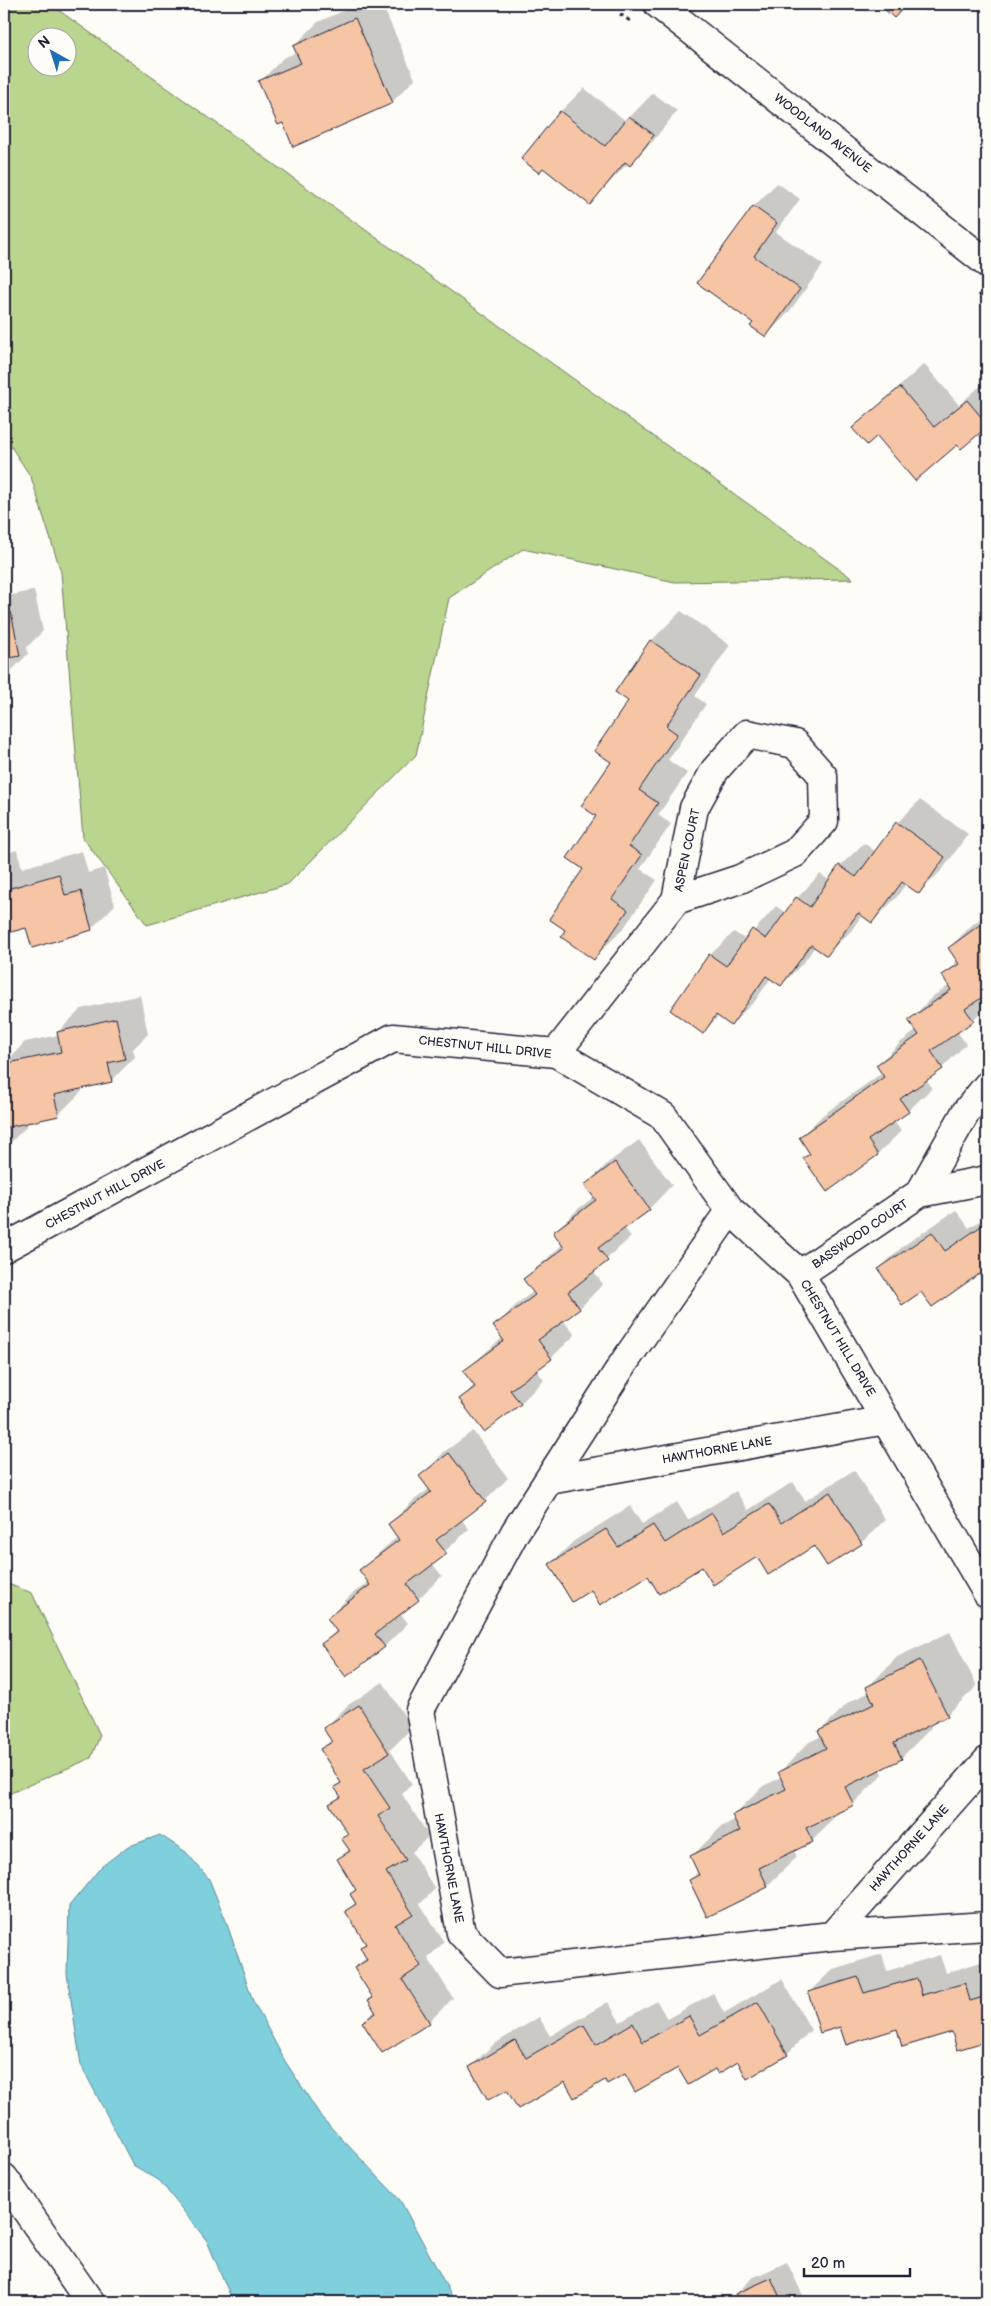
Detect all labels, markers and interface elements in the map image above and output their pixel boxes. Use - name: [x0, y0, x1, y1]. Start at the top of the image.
- north arrow: [28, 28, 78, 78]
- text: N: [35, 32, 54, 52]
- street label: WOODLAND AVENUE: [771, 91, 875, 176]
- street label: ASPEN COURT: [671, 806, 704, 893]
- street label: CHESTNUT HILL DRIVE: [418, 1033, 552, 1062]
- street label: CHESTNUT HILL DRIVE: [43, 1156, 168, 1232]
- street label: BASSWOOD COURT: [809, 1196, 912, 1272]
- street label: CHESTNUT HILL DRIVE: [797, 1277, 878, 1399]
- street label: HAWTHORNE LANE: [661, 1433, 773, 1468]
- street label: HAWTHORNE LANE: [867, 1802, 952, 1895]
- street label: HAWTHORNE LANE: [431, 1812, 467, 1924]
- scale bar: [804, 2246, 910, 2278]
- text: 20 m: [811, 2254, 845, 2273]

